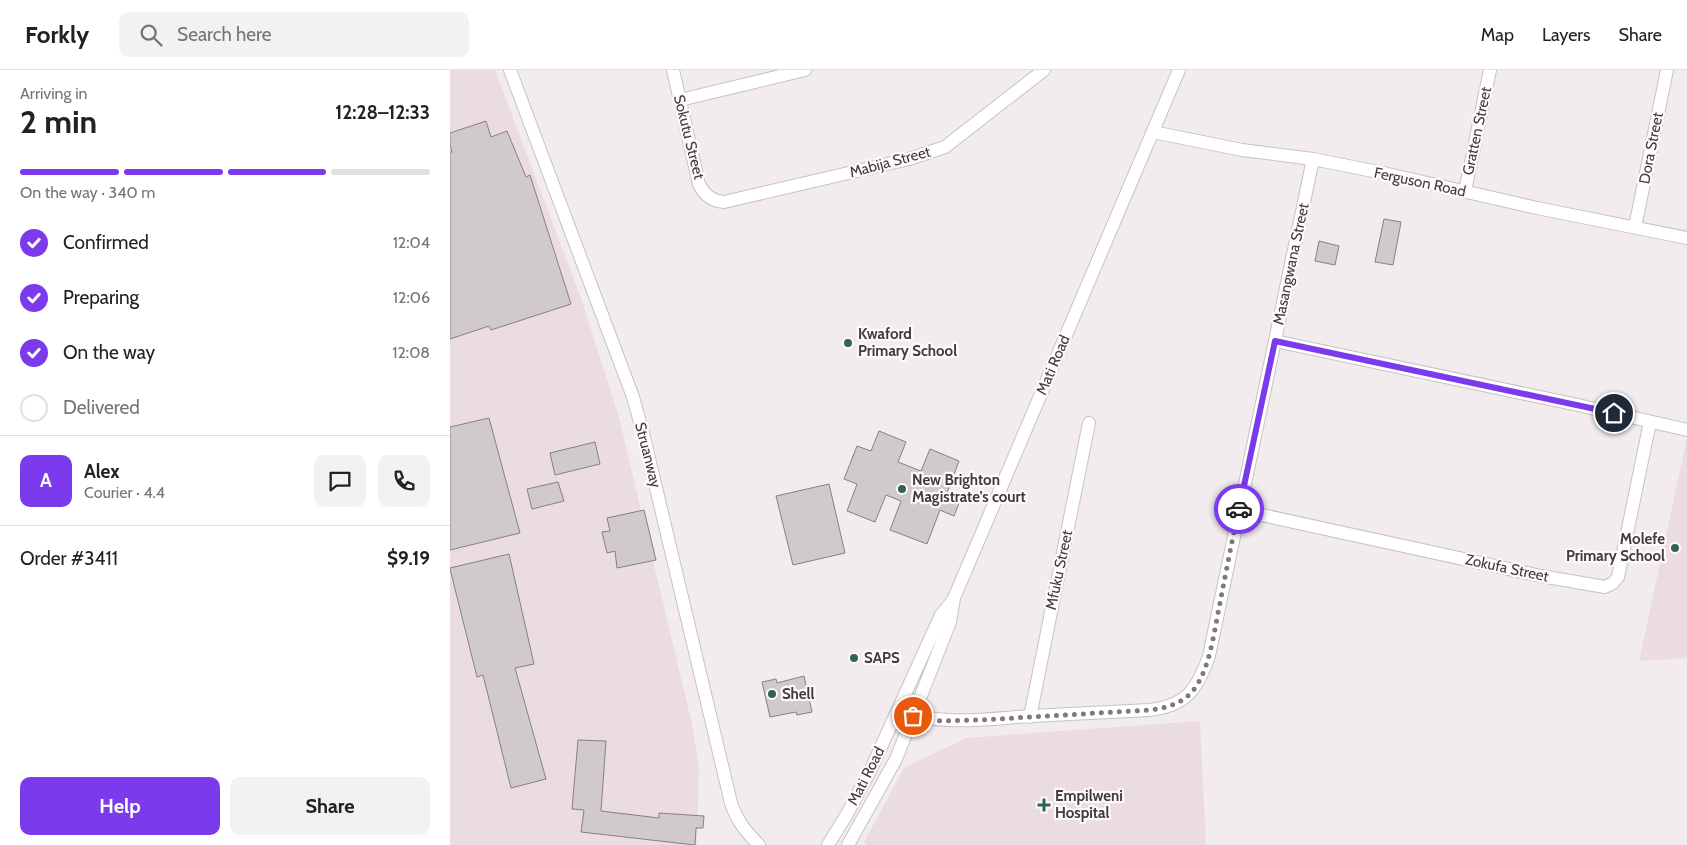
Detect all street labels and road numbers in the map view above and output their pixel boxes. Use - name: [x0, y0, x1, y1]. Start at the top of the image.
- street label: Gratten Street: [1459, 85, 1495, 177]
- street label: Sokutu Street: [670, 93, 708, 181]
- street label: Dora Street: [1635, 111, 1667, 185]
- street label: Mabija Street: [848, 143, 932, 181]
- street label: Ferguson Road: [1372, 163, 1468, 201]
- street label: Masangwana Street: [1269, 201, 1313, 327]
- street label: Mati Road: [1032, 332, 1074, 398]
- street label: Struanway: [631, 420, 665, 490]
- street label: Mfuku Street: [1042, 528, 1076, 612]
- street label: Zokufa Street: [1464, 550, 1550, 586]
- street label: Mati Road: [844, 744, 888, 808]

